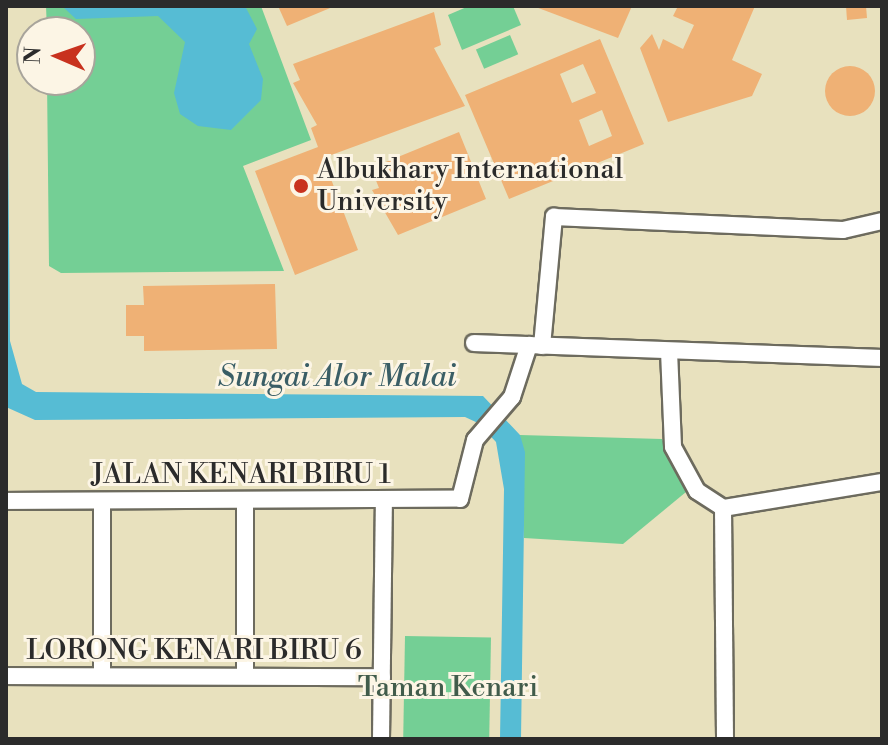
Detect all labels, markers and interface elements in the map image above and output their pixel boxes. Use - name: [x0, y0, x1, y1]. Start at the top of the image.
- north arrow: [16, 16, 96, 96]
- text: N: [20, 46, 47, 64]
- place label: Albukhary International University: [317, 153, 623, 219]
- marker: Albukhary International University: [292, 177, 310, 195]
- water label: Sungai Alor Malai: [218, 359, 456, 395]
- street label: JALAN KENARI BIRU 1: [91, 458, 391, 492]
- street label: LORONG KENARI BIRU 6: [26, 634, 362, 668]
- park label: Taman Kenari: [358, 671, 538, 705]

